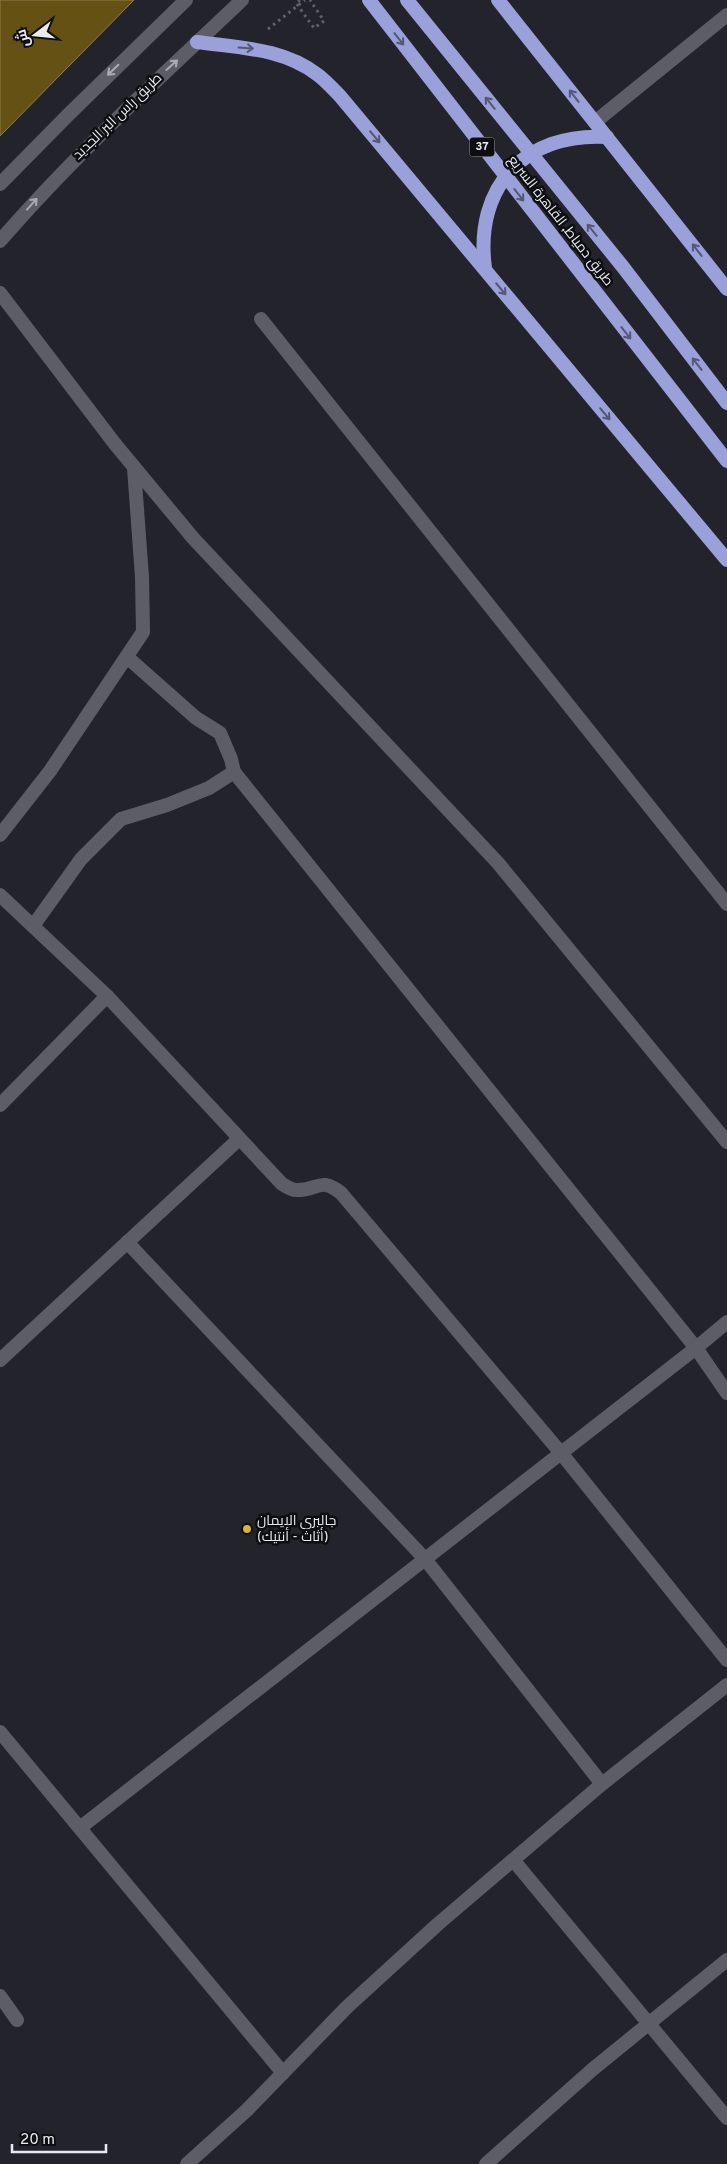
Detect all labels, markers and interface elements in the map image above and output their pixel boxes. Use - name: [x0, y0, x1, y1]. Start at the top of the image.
- north arrow: [10, 10, 60, 60]
- text: ش: [12, 27, 35, 49]
- one-way arrow: [393, 32, 404, 45]
- one-way arrow: [238, 44, 254, 53]
- one-way arrow: [166, 59, 179, 71]
- one-way arrow: [107, 64, 120, 76]
- street label: طريق راس البر الجديد: [70, 70, 166, 164]
- one-way arrow: [568, 90, 579, 103]
- one-way arrow: [484, 97, 495, 110]
- one-way arrow: [369, 131, 380, 144]
- road number: 37: [470, 138, 494, 156]
- street label: طريق دمياط, القاهرة السريع: [504, 152, 616, 290]
- one-way arrow: [514, 188, 525, 201]
- one-way arrow: [26, 198, 38, 211]
- one-way arrow: [586, 223, 597, 236]
- one-way arrow: [691, 244, 702, 257]
- one-way arrow: [496, 282, 507, 295]
- one-way arrow: [621, 326, 632, 339]
- one-way arrow: [692, 358, 703, 371]
- one-way arrow: [600, 407, 611, 420]
- place label: جاليري الإيمان (أثاث - أنتيك): [257, 1513, 336, 1546]
- marker: جاليري الإيمان (أثاث - أنتيك): [241, 1523, 253, 1535]
- scale bar: [12, 2122, 106, 2154]
- text: 20 m: [20, 2131, 55, 2150]

